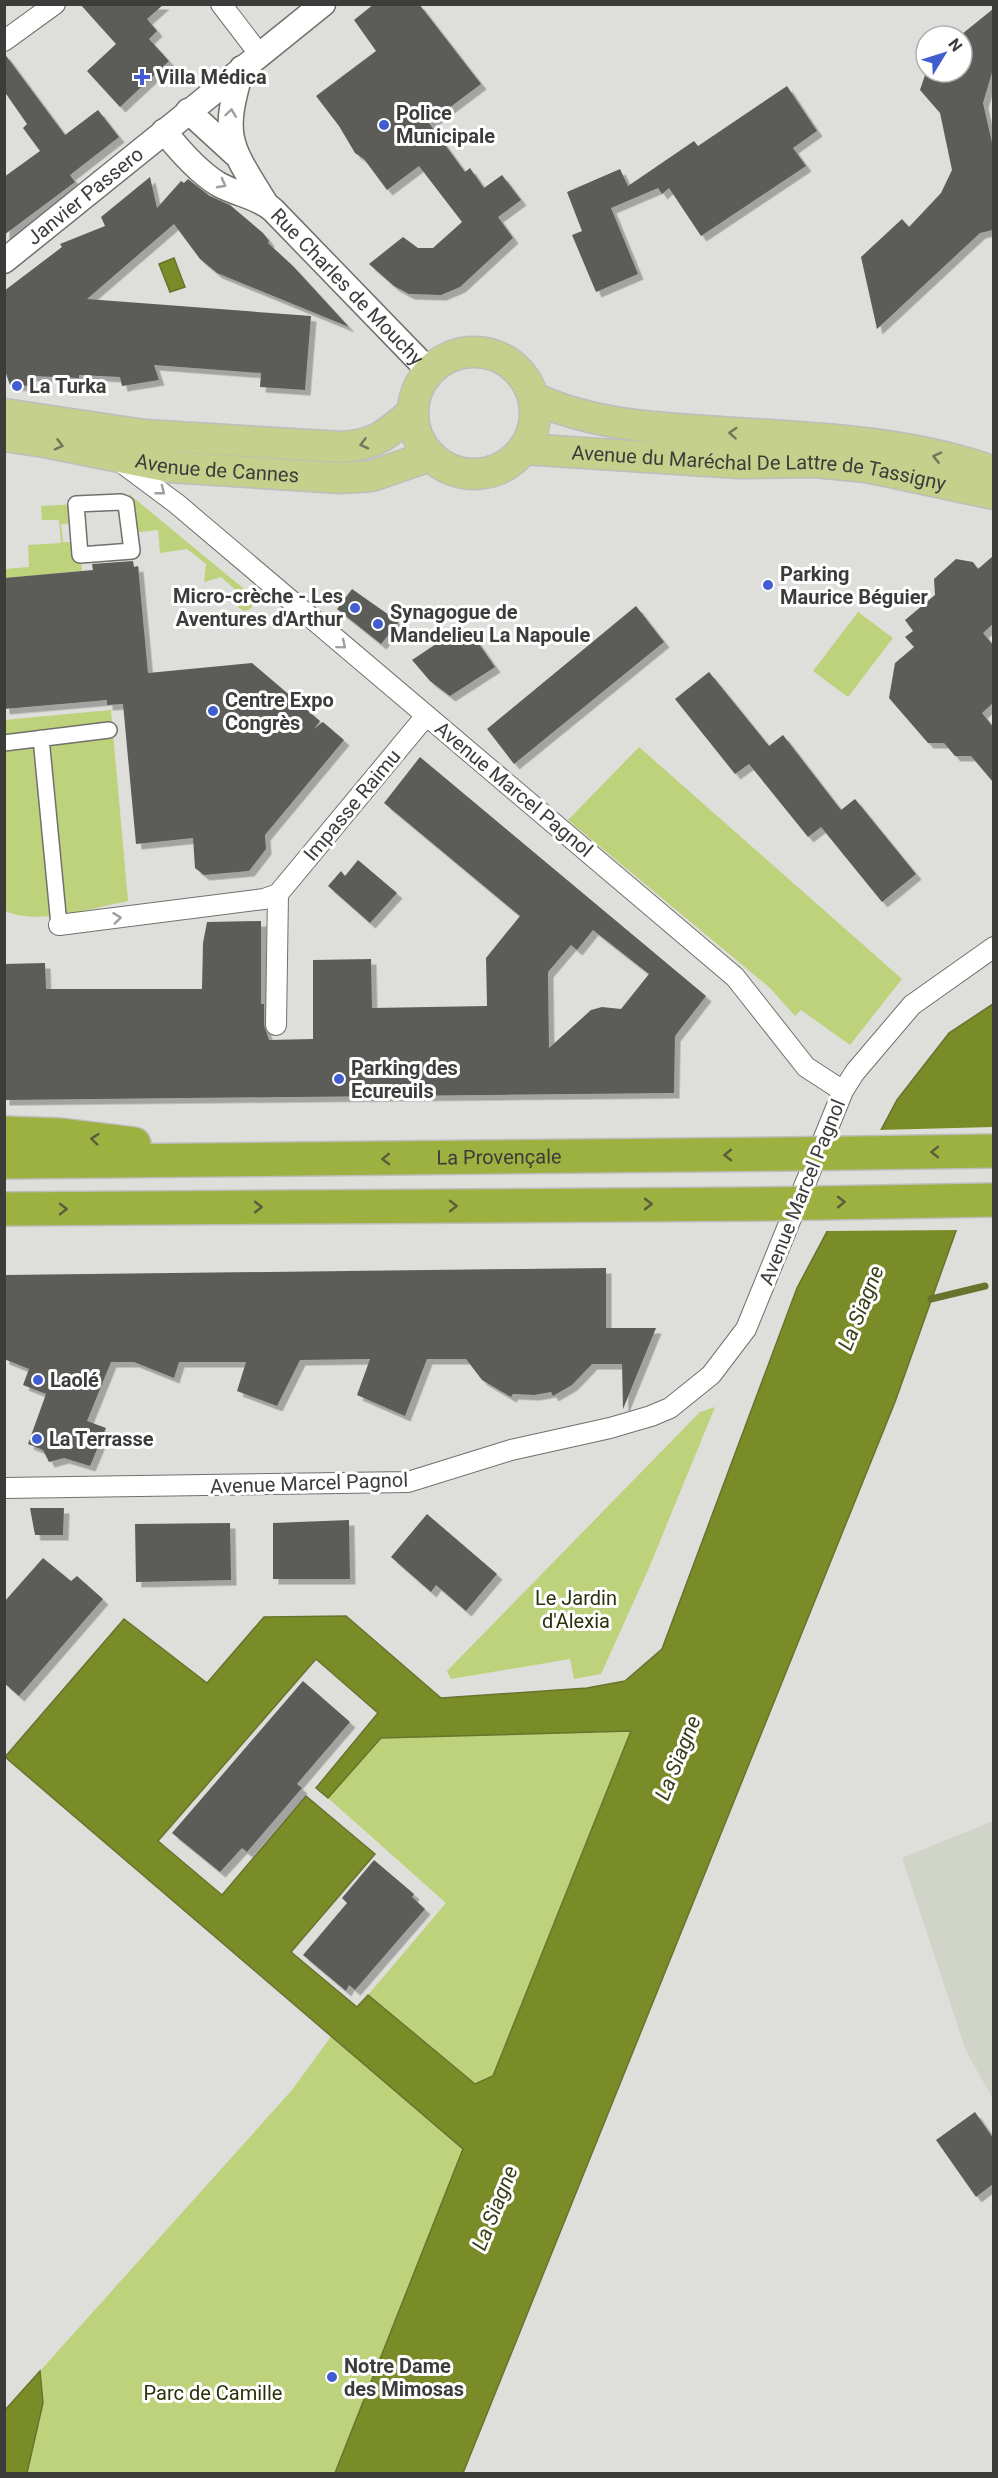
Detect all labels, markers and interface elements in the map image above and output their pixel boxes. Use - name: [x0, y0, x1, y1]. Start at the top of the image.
- north arrow: [914, 24, 974, 84]
- text: N: [944, 35, 966, 55]
- place label: Villa Médica: [156, 65, 267, 89]
- marker: Villa Médica: [133, 68, 151, 86]
- place label: Police Municipale: [396, 101, 495, 148]
- one-way arrow: [225, 109, 237, 118]
- marker: Police Municipale: [377, 118, 391, 132]
- street label: Janvier Passero: [22, 142, 148, 250]
- one-way arrow: [216, 177, 226, 188]
- street label: Rue Charles de Mouchy: [266, 203, 429, 371]
- place label: La Turka: [29, 374, 107, 398]
- marker: La Turka: [10, 379, 24, 393]
- one-way arrow: [728, 427, 738, 440]
- one-way arrow: [359, 436, 369, 449]
- one-way arrow: [54, 438, 64, 451]
- street label: Avenue du Maréchal De Lattre de Tassigny: [571, 440, 949, 496]
- street label: Avenue de Cannes: [133, 448, 300, 487]
- one-way arrow: [932, 451, 942, 464]
- one-way arrow: [155, 483, 166, 494]
- place label: Parking Maurice Béguier: [780, 562, 929, 609]
- marker: Parking Maurice Béguier: [761, 578, 775, 592]
- place label: Micro-crèche - Les Aventures d'Arthur: [173, 584, 344, 631]
- place label: Synagogue de Mandelieu La Napoule: [390, 600, 590, 647]
- marker: Micro-crèche - Les Aventures d'Arthur: [348, 601, 362, 615]
- marker: Synagogue de Mandelieu La Napoule: [371, 617, 385, 631]
- one-way arrow: [335, 637, 346, 648]
- place label: Centre Expo Congrès: [225, 688, 334, 735]
- marker: Centre Expo Congrès: [206, 704, 220, 718]
- street label: Avenue Marcel Pagnol: [430, 716, 598, 862]
- street label: Impasse Raimu: [298, 744, 406, 866]
- one-way arrow: [112, 912, 121, 924]
- place label: Parking des Ecureuils: [351, 1056, 458, 1103]
- marker: Parking des Ecureuils: [332, 1072, 346, 1086]
- street label: Avenue Marcel Pagnol: [754, 1096, 850, 1288]
- one-way arrow: [91, 1133, 100, 1146]
- street label: La Provençale: [436, 1144, 562, 1170]
- one-way arrow: [931, 1146, 940, 1158]
- one-way arrow: [724, 1149, 733, 1161]
- one-way arrow: [382, 1153, 391, 1165]
- one-way arrow: [837, 1196, 846, 1208]
- one-way arrow: [643, 1198, 652, 1210]
- one-way arrow: [448, 1200, 457, 1212]
- one-way arrow: [253, 1201, 262, 1213]
- one-way arrow: [58, 1203, 67, 1215]
- water label: La Siagne: [833, 1262, 889, 1354]
- place label: Laolé: [50, 1368, 99, 1392]
- marker: Laolé: [31, 1373, 45, 1387]
- place label: La Terrasse: [49, 1427, 154, 1451]
- marker: La Terrasse: [30, 1432, 44, 1446]
- street label: Avenue Marcel Pagnol: [210, 1468, 408, 1498]
- park label: Le Jardin d'Alexia: [535, 1586, 617, 1633]
- water label: La Siagne: [650, 1712, 706, 1804]
- water label: La Siagne: [467, 2162, 523, 2254]
- place label: Notre Dame des Mimosas: [344, 2354, 464, 2401]
- marker: Notre Dame des Mimosas: [325, 2370, 339, 2384]
- park label: Parc de Camille: [144, 2381, 282, 2405]

